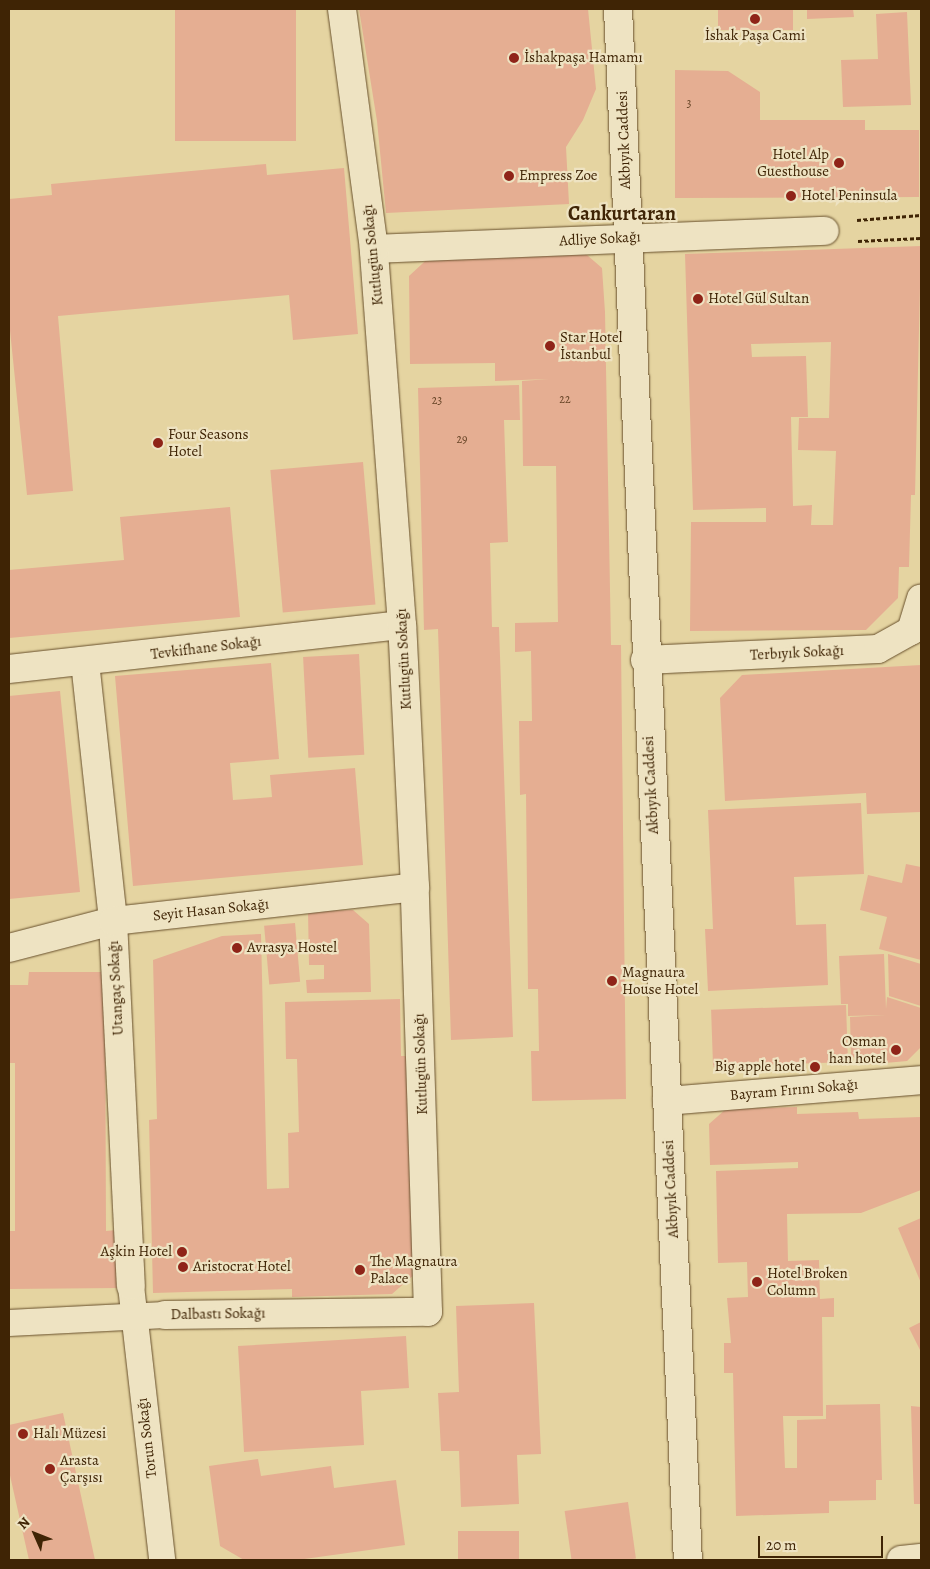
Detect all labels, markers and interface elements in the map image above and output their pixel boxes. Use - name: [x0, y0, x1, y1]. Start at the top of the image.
- marker: İshak Paşa Cami: [749, 13, 761, 25]
- place label: İshak Paşa Cami: [705, 27, 805, 45]
- place label: İshakpaşa Hamamı: [524, 49, 643, 67]
- marker: İshakpaşa Hamamı: [508, 52, 520, 64]
- street label: Akbıyık Caddesi: [613, 90, 635, 190]
- house number: 3: [687, 97, 691, 111]
- place label: Hotel Alp Guesthouse: [757, 145, 829, 180]
- marker: Hotel Alp Guesthouse: [833, 157, 845, 169]
- place label: Empress Zoe: [519, 167, 598, 185]
- marker: Empress Zoe: [503, 170, 515, 182]
- place label: Hotel Peninsula: [801, 187, 898, 205]
- marker: Hotel Peninsula: [785, 190, 797, 202]
- district label: Cankurtaran: [568, 201, 676, 225]
- street label: Kutlugün Sokağı: [359, 203, 387, 307]
- street label: Adliye Sokağı: [559, 228, 641, 250]
- place label: Hotel Gül Sultan: [708, 290, 809, 308]
- marker: Hotel Gül Sultan: [692, 293, 704, 305]
- place label: Star Hotel İstanbul: [560, 328, 622, 363]
- marker: Star Hotel İstanbul: [544, 340, 556, 352]
- house number: 22: [559, 393, 571, 407]
- house number: 23: [432, 394, 442, 408]
- place label: Four Seasons Hotel: [168, 425, 248, 460]
- house number: 29: [456, 433, 468, 447]
- marker: Four Seasons Hotel: [152, 437, 164, 449]
- street label: Kutlugün Sokağı: [392, 608, 416, 710]
- street label: Tevkifhane Sokağı: [150, 632, 262, 664]
- street label: Terbıyık Sokağı: [750, 642, 844, 664]
- street label: Akbıyık Caddesi: [639, 735, 663, 835]
- street label: Seyit Hasan Sokağı: [152, 895, 270, 925]
- place label: Avrasya Hostel: [247, 939, 337, 957]
- street label: Utangaç Sokağı: [105, 940, 127, 1036]
- marker: Avrasya Hostel: [231, 942, 243, 954]
- place label: Magnaura House Hotel: [622, 963, 698, 998]
- marker: Magnaura House Hotel: [606, 975, 618, 987]
- street label: Kutlugün Sokağı: [410, 1013, 432, 1115]
- place label: Osman han hotel: [829, 1032, 886, 1067]
- marker: Osman han hotel: [890, 1044, 902, 1056]
- place label: Big apple hotel: [714, 1058, 805, 1076]
- marker: Big apple hotel: [809, 1061, 821, 1073]
- street label: Bayram Fırını Sokağı: [729, 1075, 859, 1105]
- street label: Akbıyık Caddesi: [659, 1139, 683, 1239]
- place label: Aşkin Hotel: [101, 1243, 172, 1261]
- marker: Aşkin Hotel: [176, 1246, 188, 1258]
- place label: The Magnaura Palace: [370, 1252, 458, 1287]
- place label: Aristocrat Hotel: [193, 1258, 291, 1276]
- marker: Aristocrat Hotel: [177, 1261, 189, 1273]
- marker: The Magnaura Palace: [354, 1264, 366, 1276]
- place label: Hotel Broken Column: [767, 1264, 848, 1299]
- marker: Hotel Broken Column: [751, 1276, 763, 1288]
- street label: Dalbastı Sokağı: [170, 1304, 266, 1324]
- street label: Torun Sokağı: [133, 1397, 161, 1479]
- place label: Halı Müzesi: [33, 1425, 106, 1443]
- marker: Halı Müzesi: [17, 1428, 29, 1440]
- place label: Arasta Çarşısı: [60, 1451, 103, 1486]
- marker: Arasta Çarşısı: [44, 1463, 56, 1475]
- north arrow: [10, 1509, 60, 1559]
- text: N: [13, 1513, 34, 1534]
- scale bar: [760, 1526, 885, 1558]
- text: 20 m: [766, 1535, 797, 1555]

